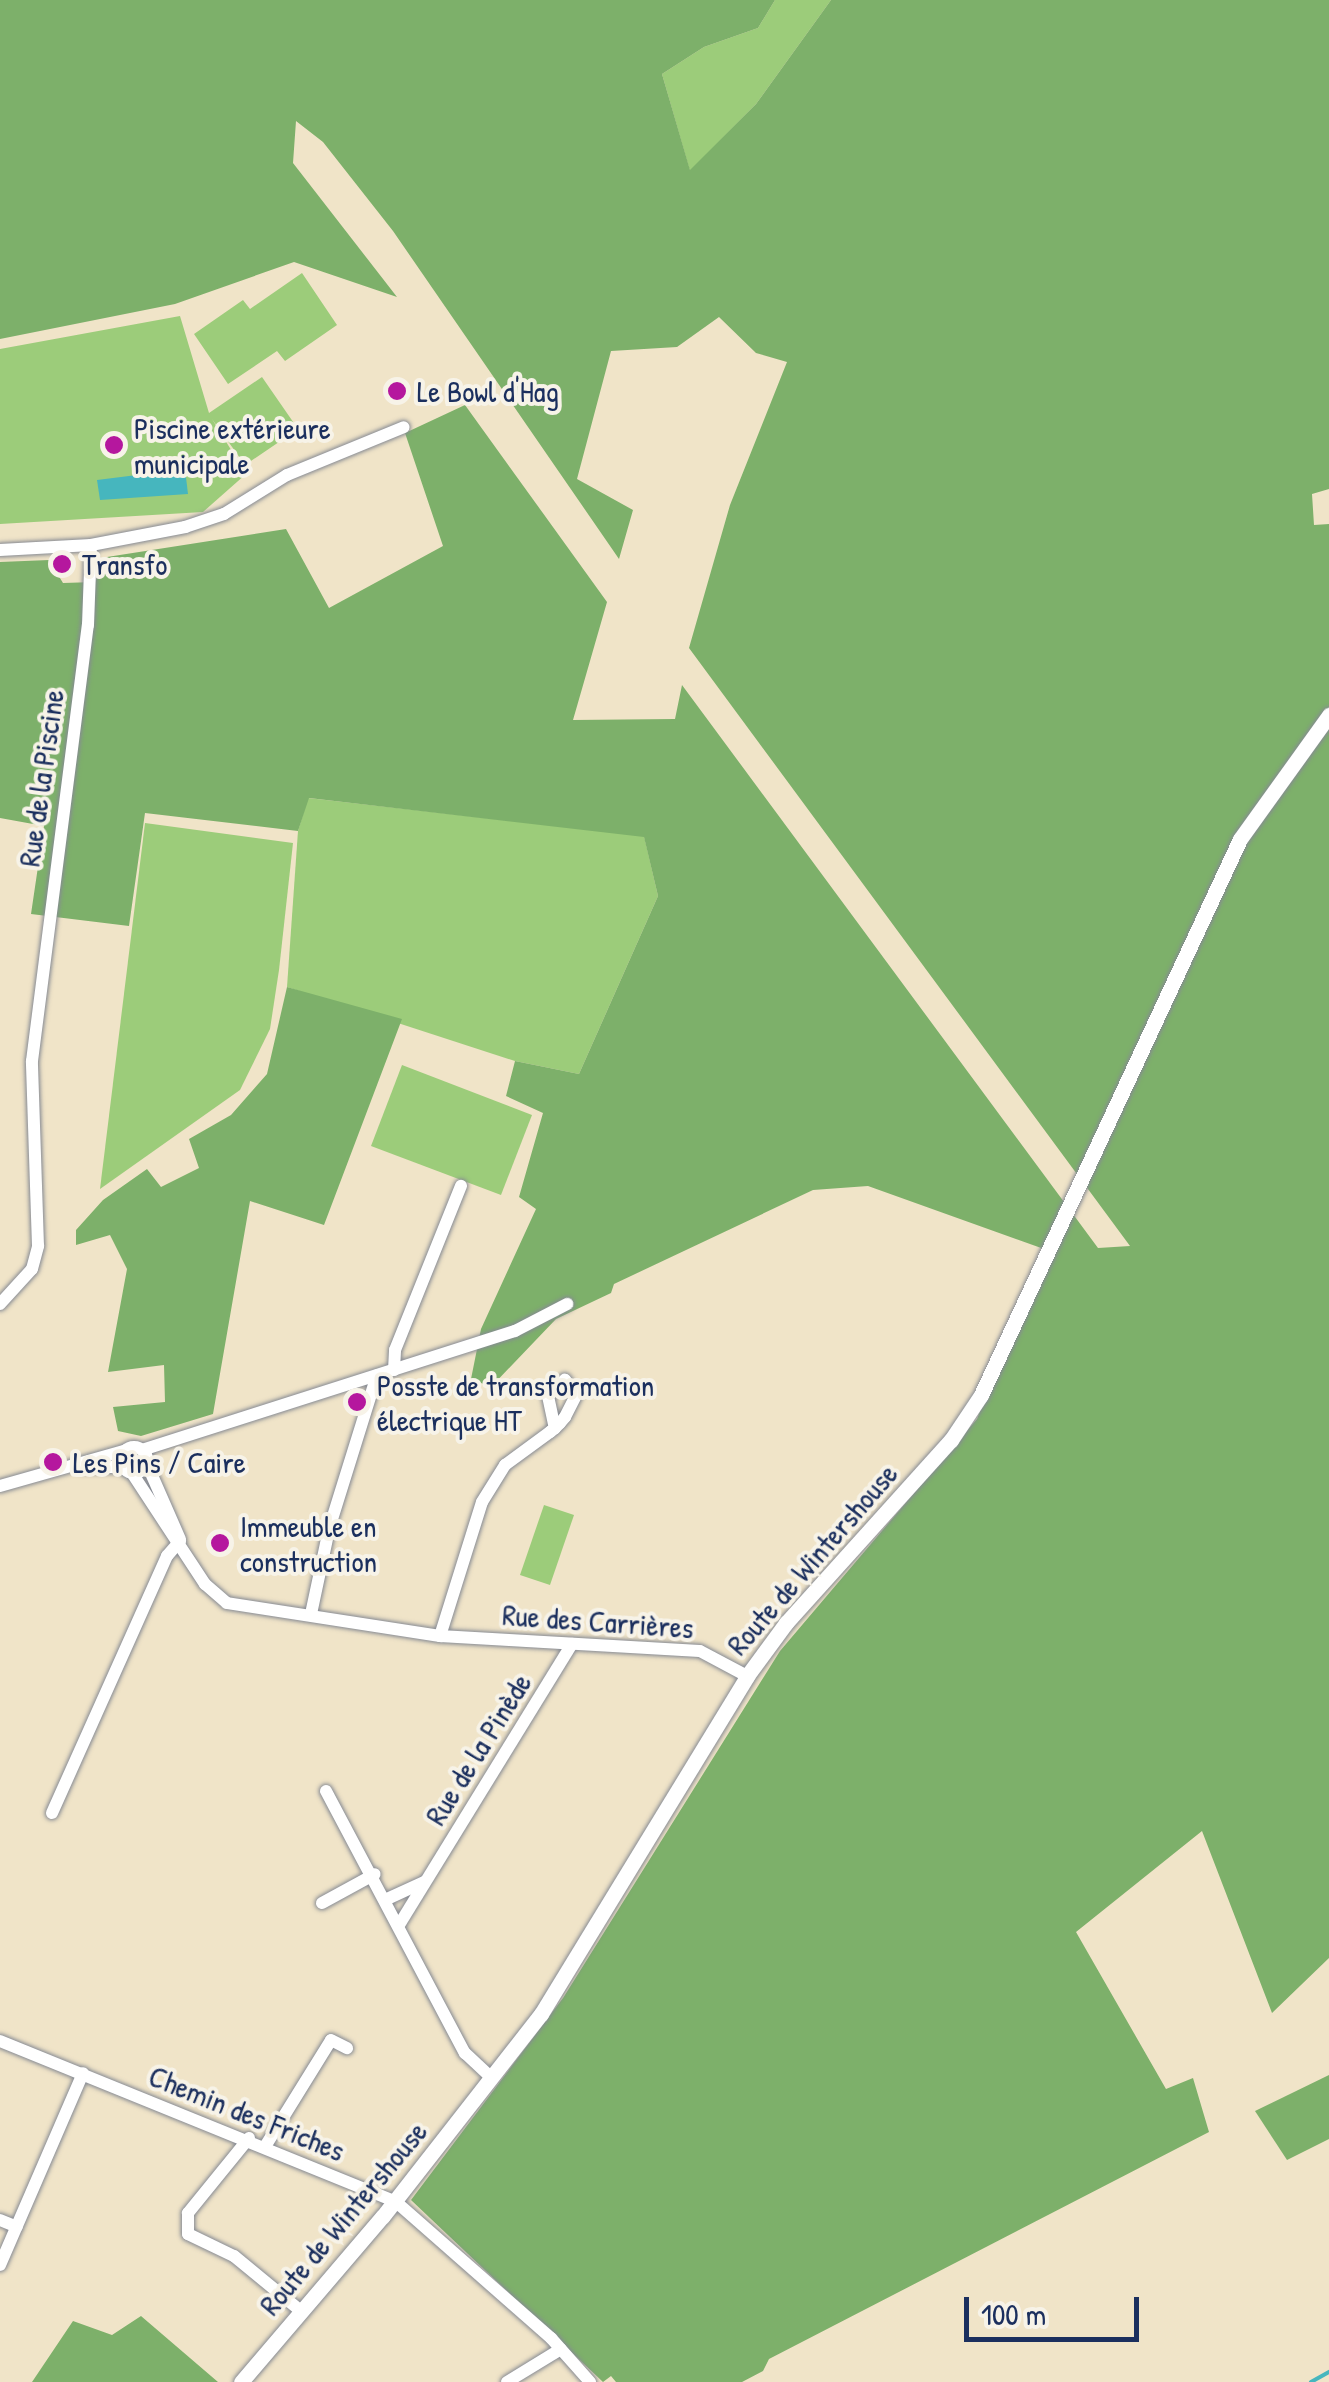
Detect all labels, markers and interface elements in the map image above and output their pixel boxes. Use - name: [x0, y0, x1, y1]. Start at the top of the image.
- place label: Le Bowl d'Hag: [417, 373, 559, 409]
- marker: Le Bowl d'Hag: [386, 380, 408, 402]
- place label: Piscine extérieure municipale: [134, 410, 331, 480]
- marker: Piscine extérieure municipale: [103, 434, 125, 456]
- place label: Transfo: [82, 546, 167, 582]
- marker: Transfo: [51, 553, 73, 575]
- street label: Rue de la Piscine: [11, 687, 71, 869]
- place label: Posste de transformation électrique HT: [377, 1367, 654, 1438]
- marker: Posste de transformation électrique HT: [346, 1391, 368, 1413]
- place label: Les Pins / Caire: [73, 1444, 246, 1480]
- marker: Les Pins / Caire: [42, 1451, 64, 1473]
- street label: Route de Wintershouse: [719, 1456, 905, 1662]
- place label: Immeuble en construction: [240, 1508, 377, 1578]
- marker: Immeuble en construction: [209, 1532, 231, 1554]
- street label: Rue des Carrières: [501, 1596, 695, 1646]
- street label: Rue de la Pinède: [417, 1667, 539, 1831]
- street label: Chemin des Friches: [144, 2057, 350, 2169]
- street label: Route de Wintershouse: [252, 2114, 434, 2322]
- scale bar: [969, 2277, 1144, 2339]
- text: 100 m: [981, 2294, 1046, 2334]

